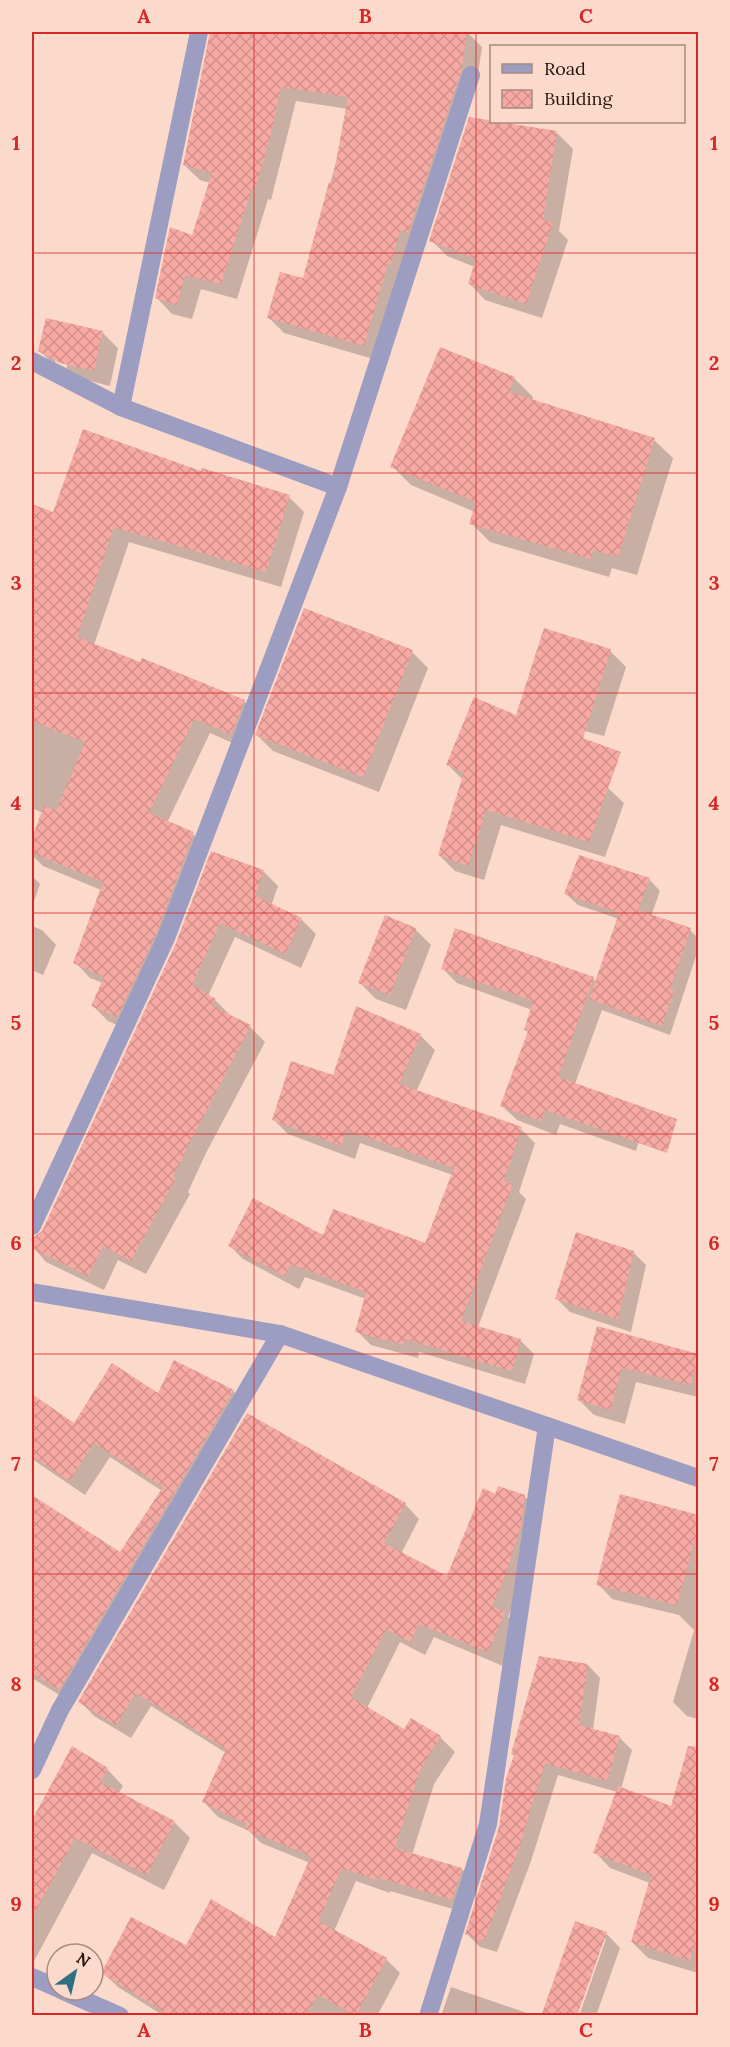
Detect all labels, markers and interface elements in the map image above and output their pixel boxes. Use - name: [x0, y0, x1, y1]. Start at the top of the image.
- text: A: [137, 3, 151, 28]
- text: B: [358, 3, 372, 28]
- text: C: [579, 3, 593, 28]
- legend: [490, 45, 685, 123]
- text: Road: [544, 57, 586, 80]
- text: Building: [544, 87, 614, 110]
- text: 1: [12, 130, 20, 155]
- text: 1: [710, 130, 718, 155]
- text: 2: [11, 350, 21, 375]
- text: 2: [709, 350, 719, 375]
- text: 3: [10, 570, 22, 595]
- text: 3: [708, 570, 720, 595]
- text: 4: [11, 790, 22, 815]
- text: 4: [709, 790, 720, 815]
- text: 5: [11, 1010, 22, 1035]
- text: 5: [709, 1010, 720, 1035]
- text: 6: [10, 1230, 22, 1255]
- text: 6: [708, 1230, 720, 1255]
- text: 7: [11, 1451, 21, 1476]
- text: 7: [709, 1451, 719, 1476]
- text: 8: [10, 1671, 22, 1696]
- text: 8: [708, 1671, 720, 1696]
- text: 9: [10, 1891, 22, 1916]
- text: 9: [708, 1891, 720, 1916]
- north arrow: [45, 1942, 105, 2002]
- text: N: [73, 1948, 94, 1971]
- text: A: [137, 2017, 151, 2042]
- text: B: [358, 2017, 372, 2042]
- text: C: [579, 2017, 593, 2042]

